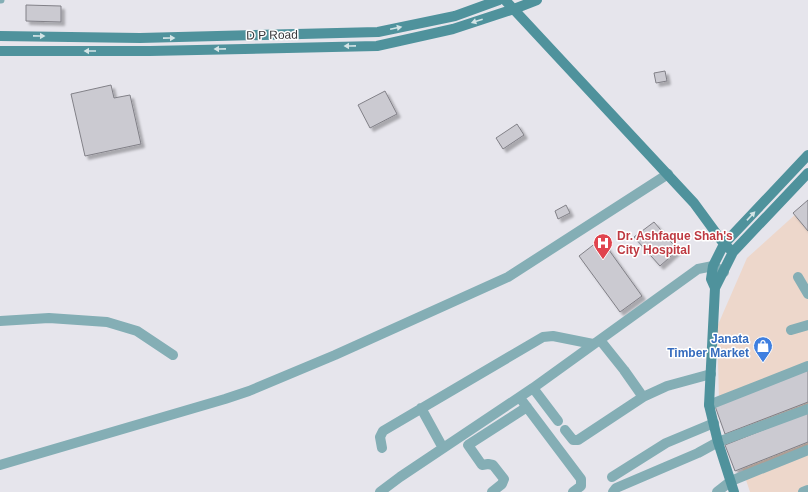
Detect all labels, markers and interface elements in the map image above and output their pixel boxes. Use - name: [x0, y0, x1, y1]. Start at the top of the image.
- one-way arrow: [471, 19, 483, 25]
- one-way arrow: [390, 25, 403, 31]
- street label: D P Road: [246, 28, 298, 42]
- one-way arrow: [33, 33, 45, 40]
- one-way arrow: [163, 34, 175, 41]
- one-way arrow: [344, 43, 356, 50]
- one-way arrow: [214, 46, 226, 53]
- one-way arrow: [83, 48, 96, 54]
- one-way arrow: [746, 211, 756, 221]
- place label: Dr. Ashfaque Shah's City Hospital: [617, 229, 733, 257]
- hospital icon: Dr. Ashfaque Shah's City Hospital: [592, 232, 614, 260]
- place label: Janata Timber Market: [667, 332, 749, 360]
- shop icon: Janata Timber Market: [752, 335, 774, 363]

